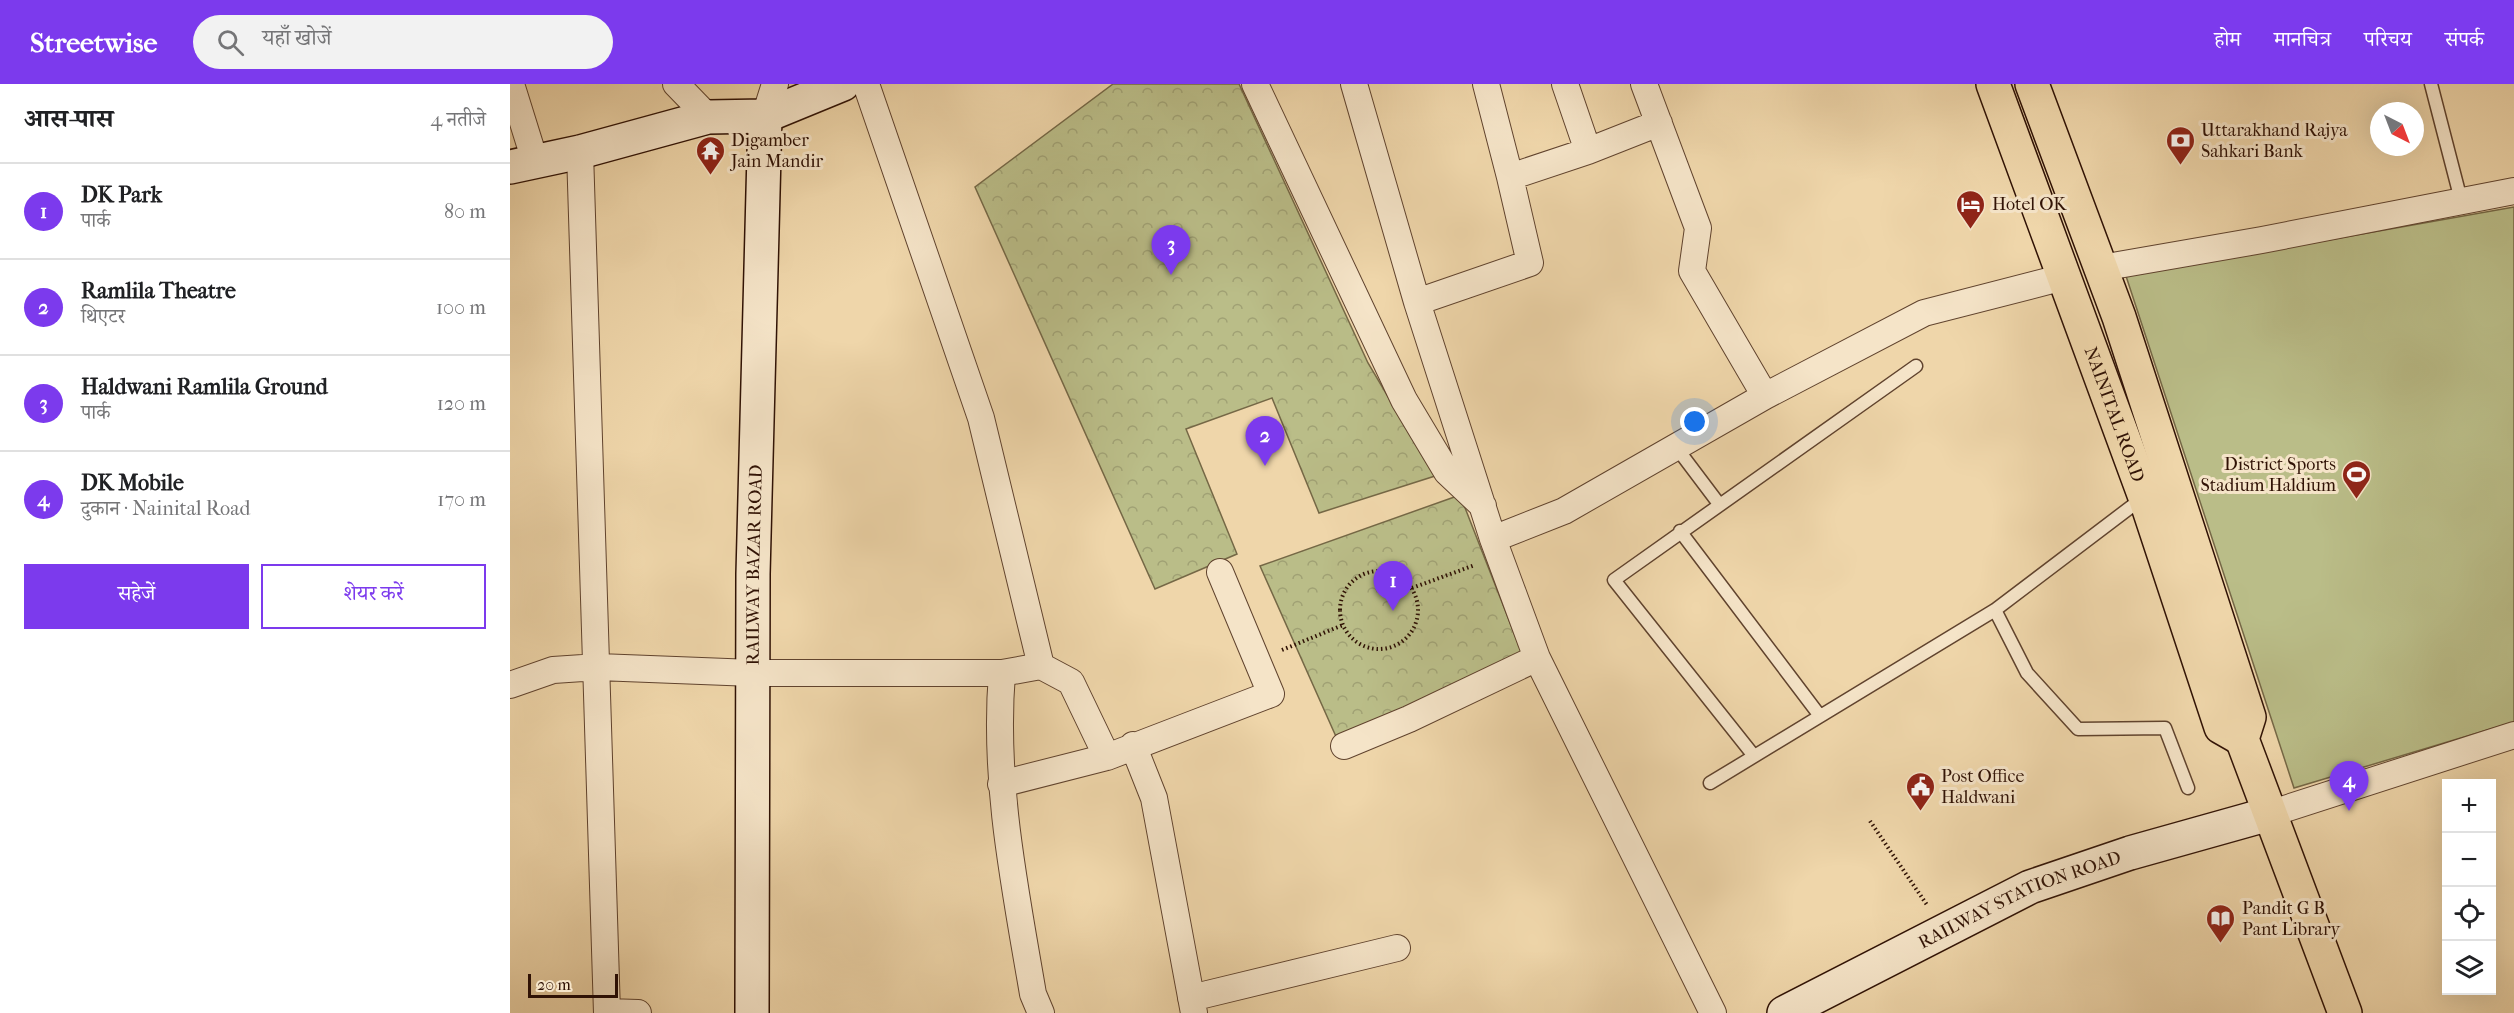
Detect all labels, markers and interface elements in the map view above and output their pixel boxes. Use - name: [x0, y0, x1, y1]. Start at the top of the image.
- search box: [193, 15, 613, 69]
- text: यहाँ खोजें: [262, 25, 331, 51]
- text: Streetwise: [30, 26, 157, 59]
- icon: search: [214, 26, 247, 59]
- text: होम: [2214, 27, 2241, 51]
- text: मानचित्र: [2274, 27, 2331, 51]
- text: परिचय: [2364, 27, 2412, 51]
- text: संपर्क: [2445, 27, 2484, 51]
- north arrow: [2370, 102, 2424, 156]
- text: आस-पास: [24, 103, 113, 134]
- text: 4 नतीजे: [431, 108, 486, 131]
- place label: Uttarakhand Rajya Sahkari Bank: [2201, 120, 2348, 162]
- bank icon: Uttarakhand Rajya Sahkari Bank: [2164, 124, 2196, 166]
- place label: Digamber Jain Mandir: [729, 130, 824, 172]
- temple icon: Digamber Jain Mandir: [694, 134, 726, 176]
- text: DK Park: [81, 182, 162, 208]
- hotel icon: Hotel OK: [1955, 188, 1987, 230]
- place label: Hotel OK: [1992, 194, 2067, 215]
- text: 1: [40, 200, 47, 223]
- text: 80 m: [444, 200, 486, 223]
- text: पार्क: [81, 209, 110, 232]
- pin: 3: [1152, 226, 1190, 275]
- text: Ramlila Theatre: [81, 278, 236, 304]
- text: 2: [38, 296, 49, 319]
- text: 100 m: [436, 296, 486, 319]
- text: थिएटर: [81, 305, 125, 328]
- street label: NAINITAL ROAD: [2080, 344, 2149, 485]
- text: Haldwani Ramlila Ground: [81, 374, 328, 400]
- text: 3: [39, 392, 48, 415]
- text: 120 m: [437, 392, 486, 415]
- text: पार्क: [81, 401, 110, 424]
- your location: [1680, 407, 1709, 436]
- pin: 2: [1246, 416, 1284, 466]
- place label: District Sports Stadium Haldium: [2200, 454, 2336, 496]
- sports icon: District Sports Stadium Haldium: [2341, 458, 2373, 500]
- street label: RAILWAY BAZAR ROAD: [743, 464, 767, 666]
- text: DK Mobile: [81, 470, 184, 496]
- text: 4: [38, 488, 49, 511]
- text: 170 m: [437, 488, 486, 511]
- text: दुकान · Nainital Road: [81, 497, 250, 520]
- pin: 1: [1374, 562, 1412, 611]
- button: सहेजें: [24, 564, 249, 629]
- button: शेयर करें: [261, 564, 486, 629]
- pin: 4: [2330, 762, 2368, 811]
- place label: Post Office Haldwani: [1941, 766, 2024, 808]
- public building icon: Post Office Haldwani: [1904, 770, 1936, 812]
- map controls: [2442, 779, 2496, 995]
- button: +: [2442, 779, 2496, 833]
- button: −: [2442, 833, 2496, 887]
- street label: RAILWAY STATION ROAD: [1915, 847, 2124, 953]
- button: locate: [2442, 887, 2496, 941]
- place label: Pandit G B Pant Library: [2242, 898, 2342, 940]
- library icon: Pandit G B Pant Library: [2205, 902, 2237, 944]
- button: layers: [2442, 941, 2496, 995]
- scale bar: [528, 971, 618, 998]
- text: 20 m: [537, 975, 571, 994]

